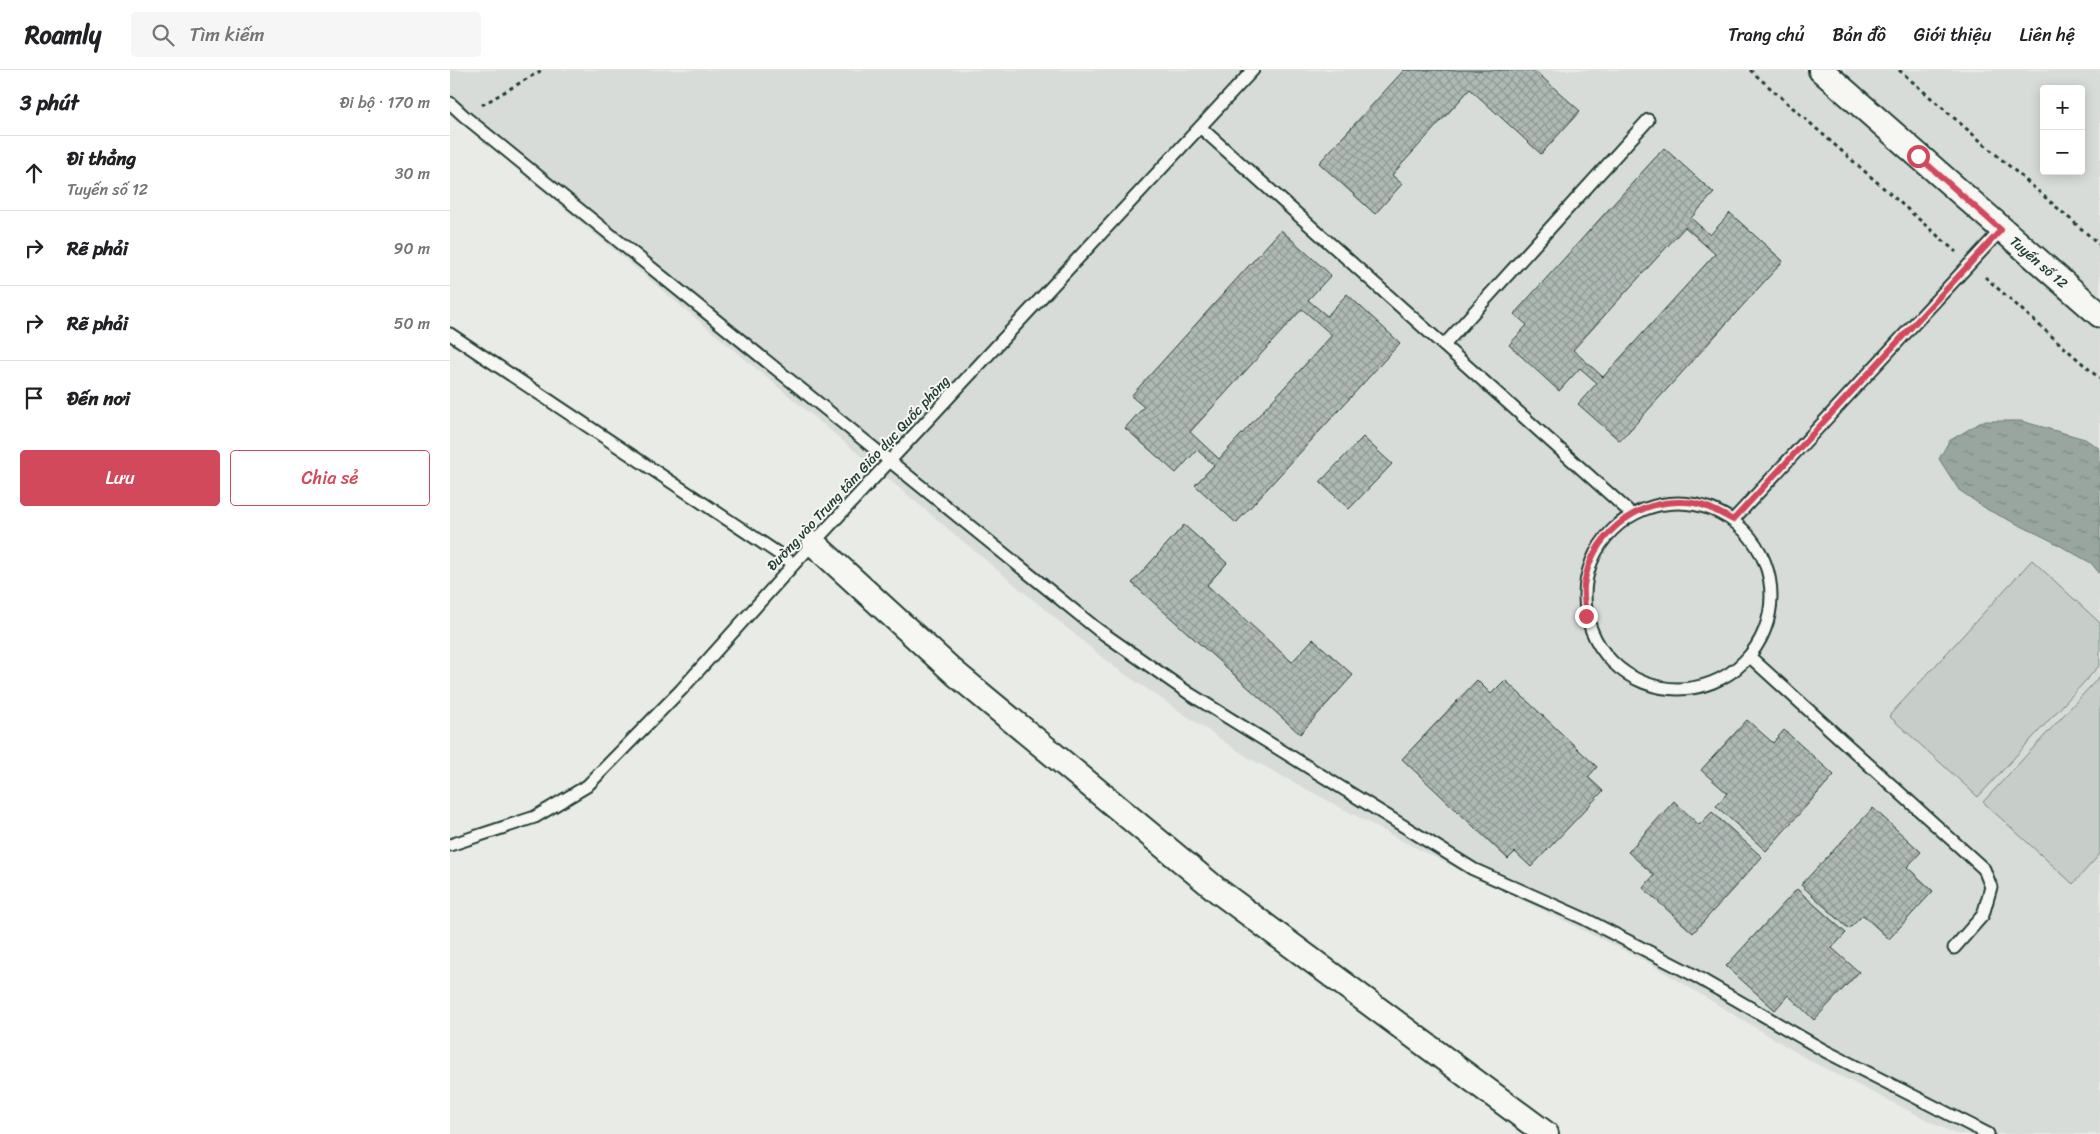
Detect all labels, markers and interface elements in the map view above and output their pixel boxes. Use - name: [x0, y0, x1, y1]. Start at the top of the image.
- search box: [131, 12, 481, 57]
- text: Roamly: [25, 14, 101, 56]
- text: Tìm kiếm: [189, 18, 264, 51]
- text: Trang chủ: [1728, 19, 1804, 51]
- text: Bản đồ: [1832, 19, 1886, 51]
- text: Giới thiệu: [1914, 19, 1991, 51]
- text: Liên hệ: [2019, 19, 2075, 51]
- icon: search: [149, 21, 177, 49]
- text: 3 phút: [20, 84, 79, 122]
- map controls: [2040, 85, 2085, 175]
- button: +: [2040, 85, 2085, 130]
- text: Đi bộ · 170 m: [340, 88, 430, 117]
- button: −: [2040, 130, 2085, 175]
- text: Đi thẳng: [67, 142, 136, 175]
- route start: [1907, 145, 1930, 168]
- icon: ahead: [20, 159, 48, 187]
- text: 30 m: [395, 159, 430, 188]
- text: Tuyến số 12: [67, 175, 148, 204]
- street label: Tuyến số 12: [2004, 230, 2074, 295]
- text: Rẽ phải: [67, 232, 128, 265]
- icon: right: [20, 234, 48, 262]
- text: 90 m: [394, 234, 430, 263]
- text: Rẽ phải: [67, 307, 128, 340]
- icon: right: [20, 309, 48, 337]
- text: 50 m: [394, 309, 430, 338]
- street label: Đường vào Trung tâm Giáo dục Quốc phòng: [761, 370, 956, 577]
- text: Đến nơi: [67, 382, 130, 415]
- icon: arrive: [20, 384, 48, 412]
- button: Lưu: [20, 450, 220, 506]
- button: Chia sẻ: [230, 450, 430, 506]
- route end: [1575, 605, 1598, 628]

